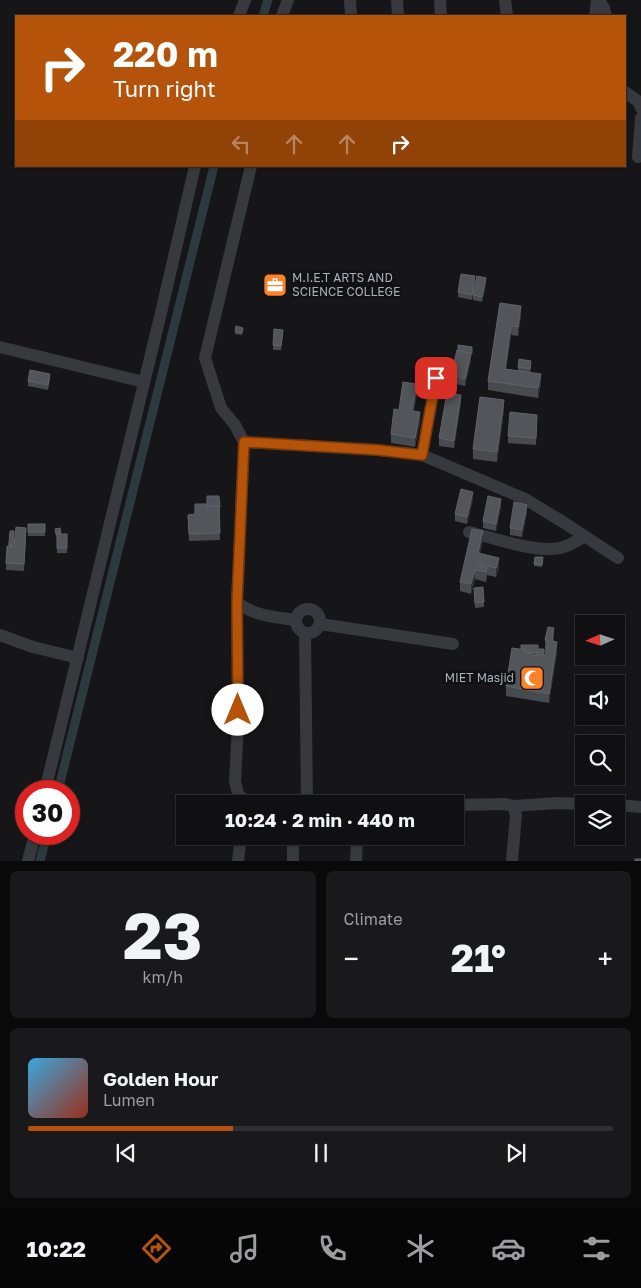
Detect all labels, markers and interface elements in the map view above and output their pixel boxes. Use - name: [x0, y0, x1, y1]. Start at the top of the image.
- text: 220 m: [113, 33, 218, 75]
- icon: right: [30, 35, 95, 100]
- text: Turn right: [113, 75, 216, 102]
- icon: left: [227, 130, 255, 158]
- icon: ahead: [280, 130, 308, 158]
- icon: ahead: [333, 130, 361, 158]
- icon: right: [386, 130, 414, 158]
- place label: M.I.E.T ARTS AND SCIENCE COLLEGE: [292, 270, 400, 299]
- office icon: M.I.E.T ARTS AND SCIENCE COLLEGE: [262, 272, 288, 298]
- pin: [415, 357, 457, 399]
- icon: arrive: [422, 364, 450, 392]
- north arrow: [575, 615, 625, 665]
- map controls: [575, 615, 625, 845]
- mosque icon: MIET Masjid: [519, 665, 545, 691]
- place label: MIET Masjid: [445, 670, 514, 685]
- button: sound: [575, 675, 625, 725]
- position arrow: [211, 683, 263, 735]
- button: search: [575, 735, 625, 785]
- speed limit sign: 30: [15, 780, 80, 845]
- button: layers: [575, 795, 625, 845]
- text: 10:24 · 2 min · 440 m: [225, 808, 415, 831]
- text: 23: [123, 895, 202, 973]
- text: Climate: [344, 909, 403, 929]
- text: 21°: [451, 935, 506, 980]
- text: −: [344, 942, 359, 975]
- text: +: [598, 942, 613, 975]
- text: km/h: [142, 967, 183, 987]
- text: Golden Hour: [103, 1067, 218, 1090]
- text: Lumen: [103, 1090, 155, 1110]
- icon: previous: [112, 1139, 140, 1167]
- icon: pause: [307, 1139, 335, 1167]
- icon: next: [502, 1139, 530, 1167]
- icon: directions: [139, 1231, 174, 1266]
- icon: music: [227, 1231, 262, 1266]
- icon: phone: [315, 1231, 350, 1266]
- icon: climate: [403, 1231, 438, 1266]
- icon: car: [491, 1231, 526, 1266]
- icon: filters: [579, 1231, 614, 1266]
- text: 10:22: [27, 1235, 86, 1262]

